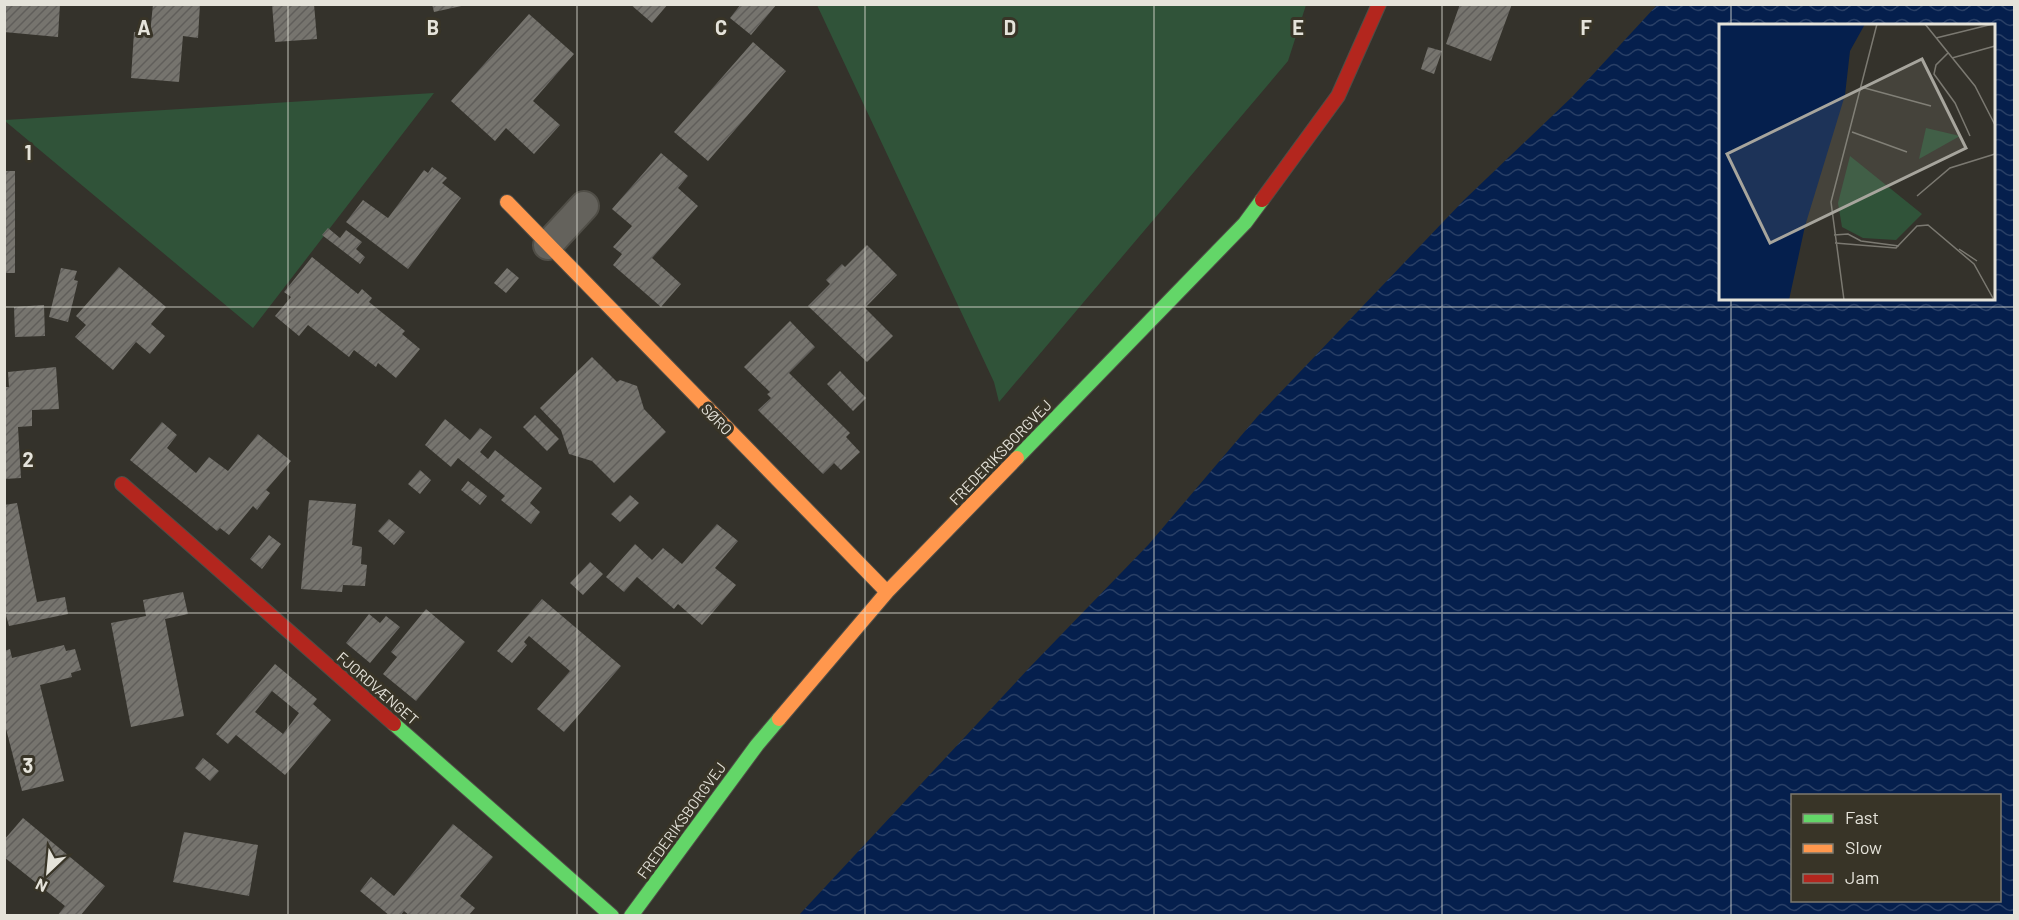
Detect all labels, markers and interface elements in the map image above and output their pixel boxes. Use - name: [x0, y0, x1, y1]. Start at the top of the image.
- text: A: [137, 15, 151, 39]
- text: B: [427, 15, 439, 39]
- text: C: [715, 15, 727, 39]
- text: D: [1004, 15, 1016, 39]
- text: E: [1292, 15, 1304, 39]
- text: F: [1580, 15, 1592, 39]
- inset map: [1719, 24, 1995, 300]
- text: 1: [24, 140, 32, 164]
- street label: FREDERIKSBORGVEJ: [945, 396, 1055, 508]
- street label: SØRO: [698, 400, 736, 438]
- text: 2: [22, 447, 34, 471]
- street label: FJORDVÆNGET: [334, 648, 422, 728]
- text: 3: [23, 753, 33, 777]
- street label: FREDERIKSBORGVEJ: [633, 758, 729, 882]
- legend: [1791, 794, 2001, 902]
- text: Fast: [1845, 806, 1879, 828]
- text: Slow: [1845, 836, 1882, 858]
- north arrow: [18, 842, 78, 902]
- text: Jam: [1845, 866, 1879, 888]
- text: N: [32, 875, 50, 897]

